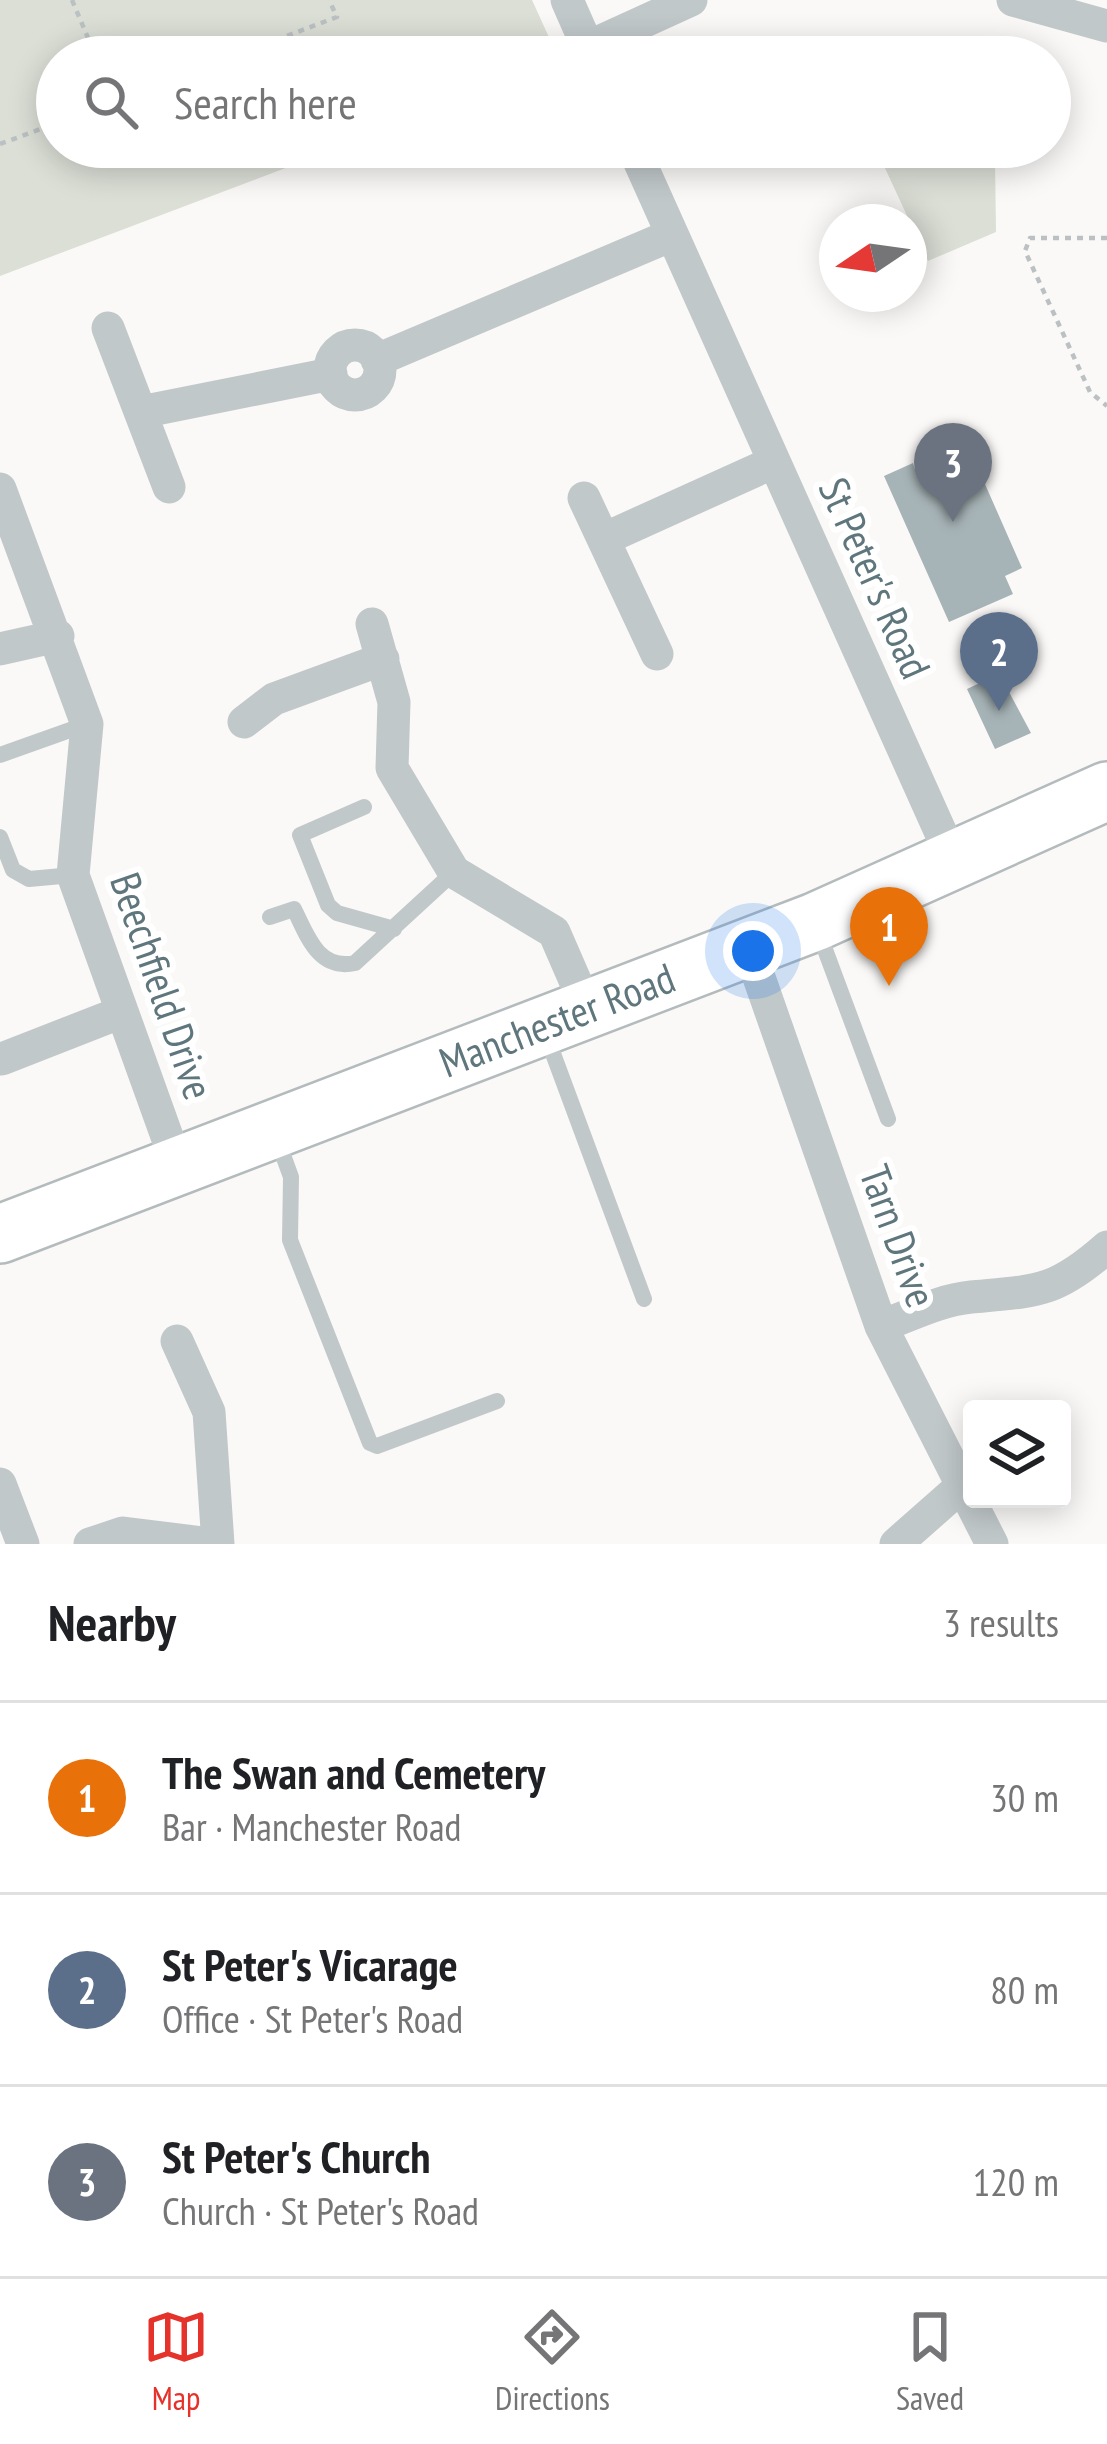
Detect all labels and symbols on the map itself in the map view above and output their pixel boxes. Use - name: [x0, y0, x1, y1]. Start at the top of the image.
- north arrow: [819, 204, 927, 312]
- pin: 3: [914, 423, 992, 522]
- street label: St Peter's Road: [807, 469, 944, 687]
- pin: 2: [960, 612, 1038, 711]
- street label: Beechfield Drive: [98, 865, 227, 1106]
- pin: 1: [850, 887, 928, 986]
- your location: [723, 921, 783, 981]
- street label: Manchester Road: [431, 949, 682, 1090]
- street label: Tarn Drive: [847, 1157, 949, 1314]

